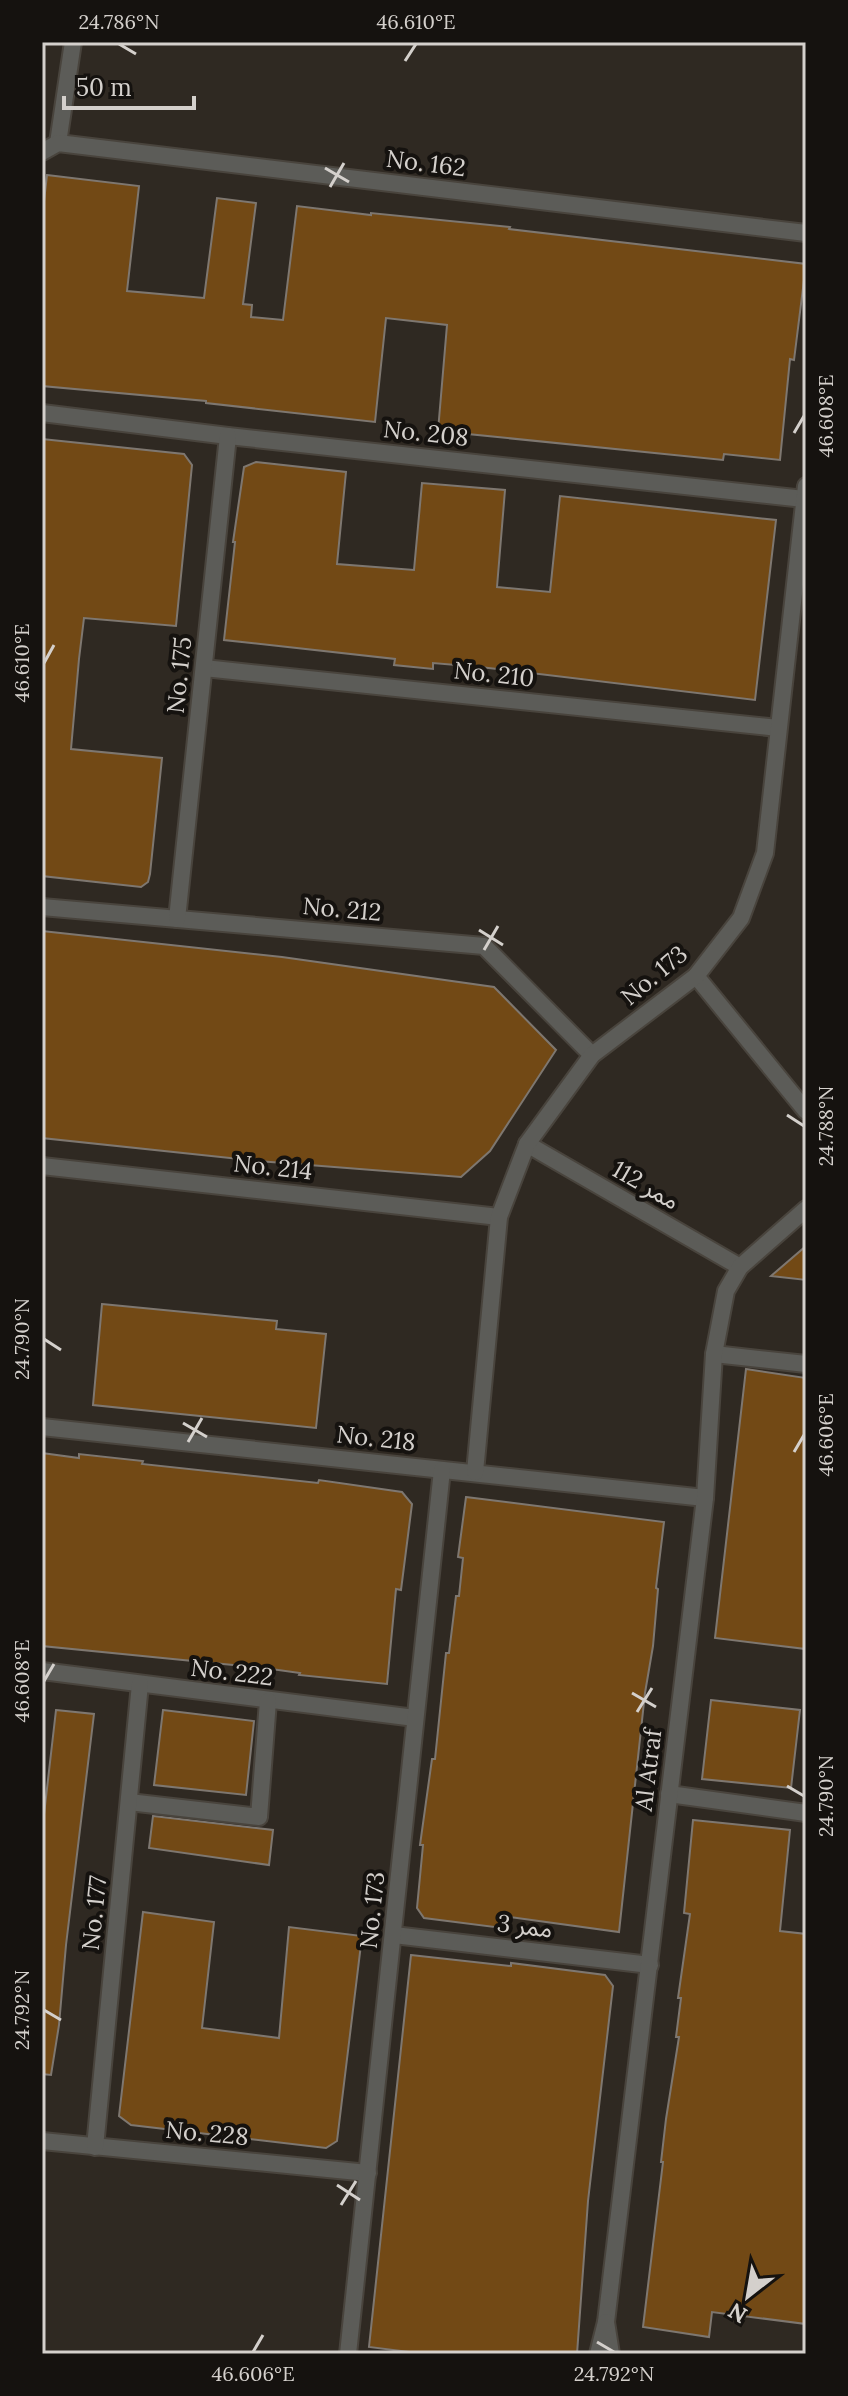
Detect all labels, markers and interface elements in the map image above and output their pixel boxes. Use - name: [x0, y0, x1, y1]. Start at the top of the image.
- text: 24.786°N: [79, 9, 159, 34]
- text: 46.610°E: [377, 9, 455, 34]
- scale bar: [64, 60, 194, 110]
- text: 50 m: [76, 72, 132, 103]
- street label: No. 162: [385, 143, 467, 183]
- text: 46.608°E: [813, 375, 838, 457]
- street label: No. 208: [382, 413, 470, 453]
- text: 46.610°E: [9, 624, 34, 702]
- street label: No. 175: [160, 635, 198, 715]
- street label: No. 210: [452, 654, 536, 694]
- street label: No. 212: [301, 890, 383, 928]
- street label: No. 173: [614, 938, 694, 1012]
- text: 24.788°N: [813, 1086, 838, 1166]
- street label: No. 214: [232, 1147, 314, 1187]
- street label: ممر 112: [607, 1153, 685, 1217]
- text: 24.790°N: [9, 1298, 34, 1380]
- text: 46.606°E: [813, 1393, 838, 1477]
- street label: No. 218: [335, 1418, 417, 1458]
- text: 46.608°E: [9, 1640, 34, 1722]
- street label: No. 222: [189, 1652, 275, 1692]
- street label: Al Atraf: [627, 1725, 669, 1814]
- text: 24.790°N: [813, 1755, 838, 1837]
- street label: No. 173: [353, 1870, 391, 1950]
- street label: No. 177: [75, 1874, 113, 1952]
- street label: ممر 3: [495, 1907, 555, 1945]
- text: 24.792°N: [9, 1970, 34, 2050]
- street label: No. 228: [164, 2114, 250, 2152]
- north arrow: [708, 2256, 788, 2336]
- text: N: [723, 2297, 752, 2330]
- text: 46.606°E: [211, 2361, 295, 2386]
- text: 24.792°N: [574, 2361, 654, 2386]

